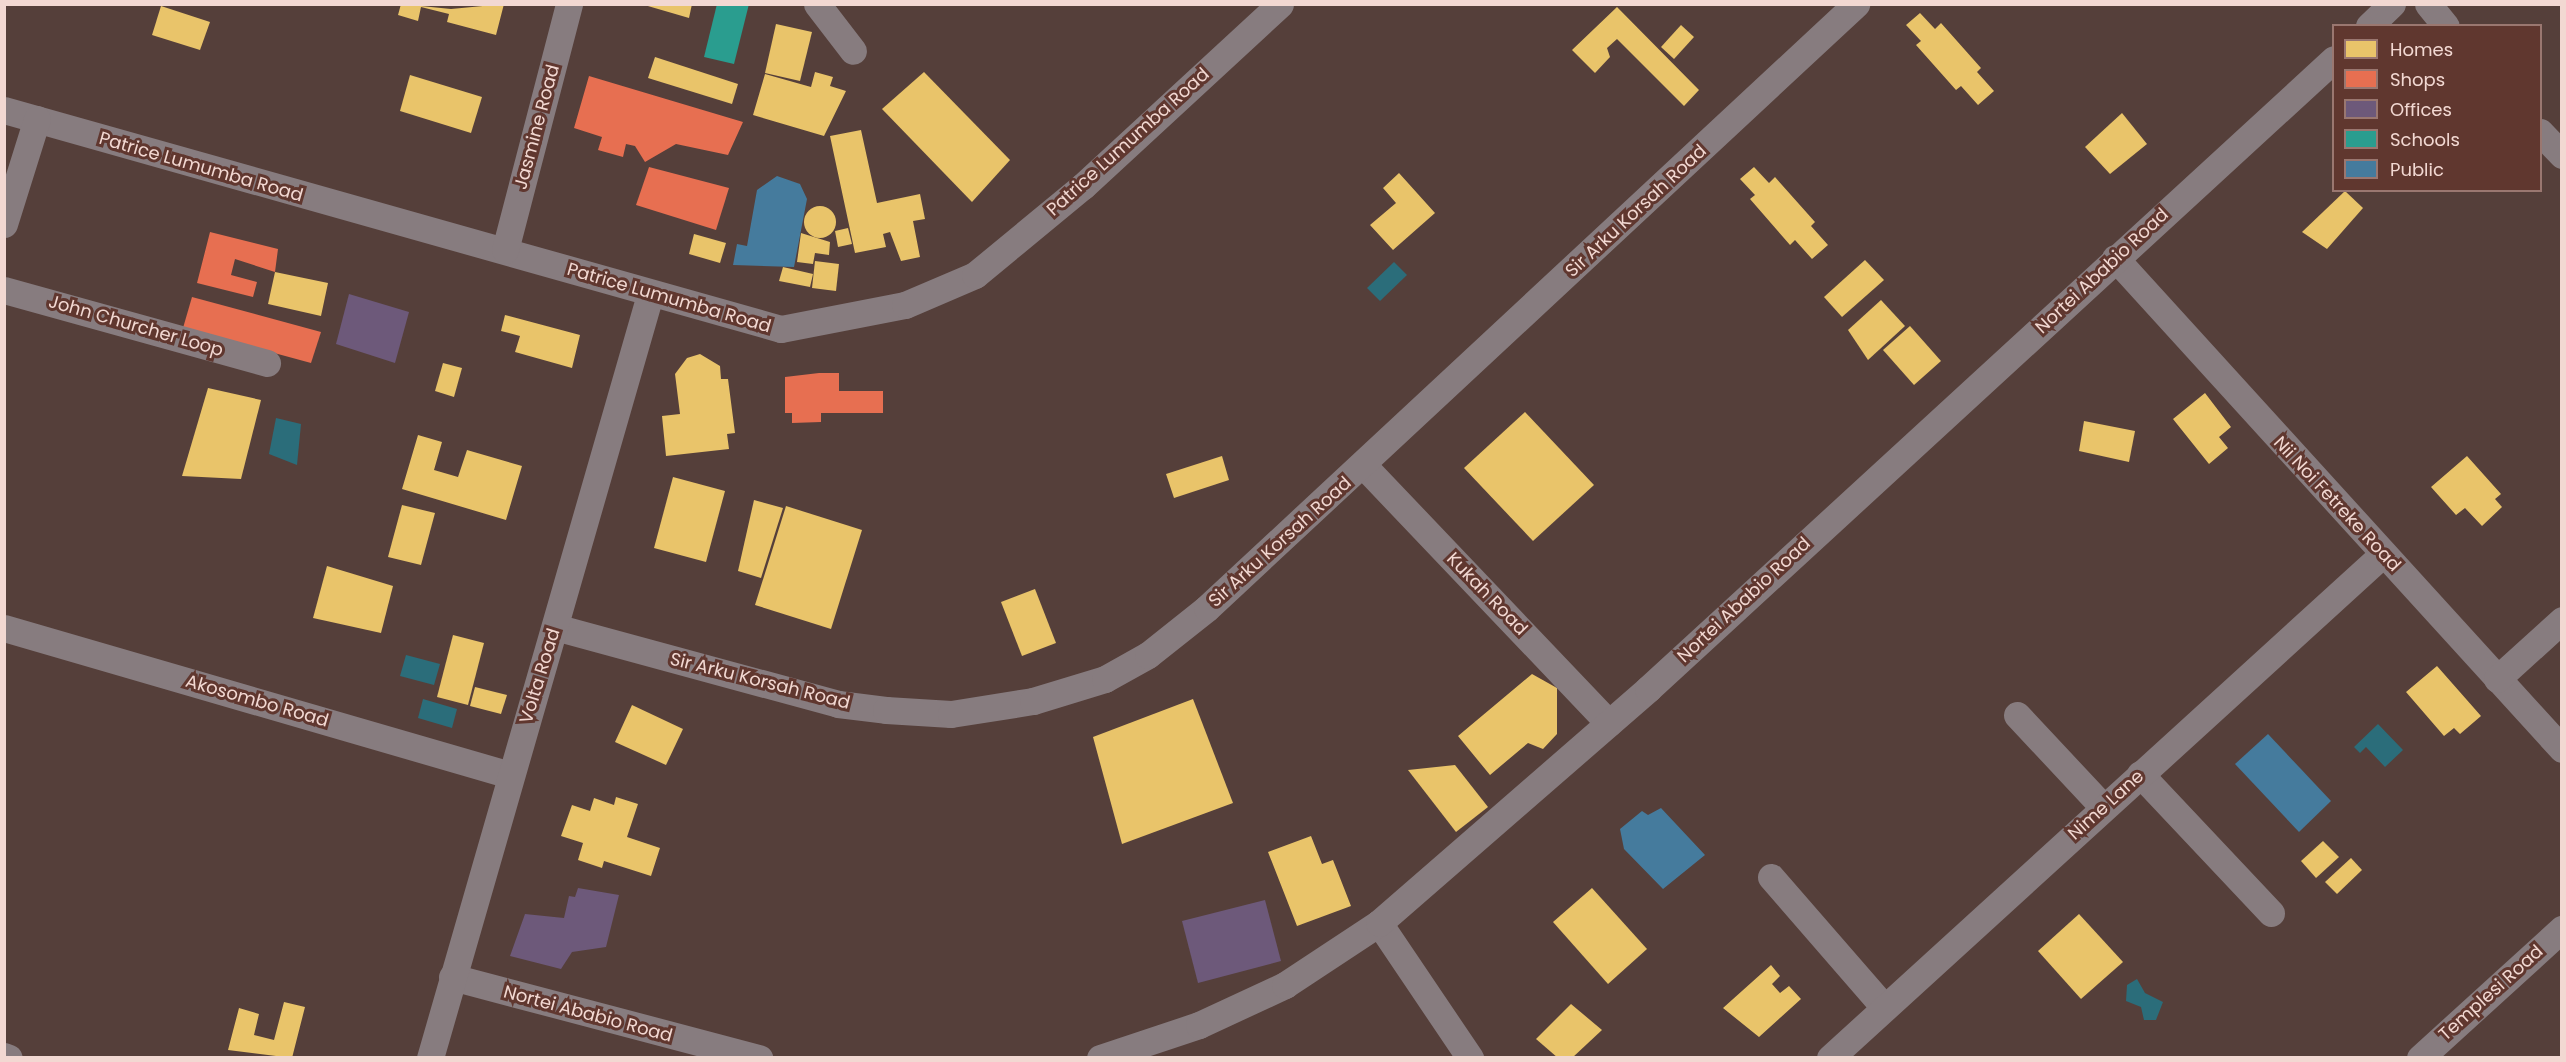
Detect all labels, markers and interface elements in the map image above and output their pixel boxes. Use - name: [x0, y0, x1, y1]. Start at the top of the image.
- legend: [2332, 24, 2542, 192]
- text: Homes: [2390, 37, 2453, 62]
- street label: Jasmine Road: [510, 62, 564, 192]
- street label: Patrice Lumumba Road: [1042, 63, 1214, 221]
- text: Shops: [2390, 67, 2445, 92]
- text: Offices: [2390, 97, 2452, 122]
- text: Schools: [2390, 127, 2460, 152]
- street label: Patrice Lumumba Road: [97, 128, 305, 206]
- street label: Sir Arku Korsah Road: [1561, 140, 1711, 282]
- text: Public: [2390, 157, 2444, 182]
- street label: Nortei Ababio Road: [2031, 204, 2173, 338]
- street label: Patrice Lumumba Road: [565, 259, 773, 337]
- street label: John Churcher Loop: [46, 291, 226, 361]
- street label: Nii Noi Fetreke Road: [2269, 432, 2405, 576]
- street label: Sir Arku Korsah Road: [1204, 472, 1356, 612]
- street label: Nortei Ababio Road: [1673, 533, 1815, 667]
- street label: Kukah Road: [1442, 548, 1532, 640]
- street label: Volta Road: [515, 626, 565, 726]
- street label: Sir Arku Korsah Road: [668, 648, 852, 714]
- street label: Akosombo Road: [183, 670, 331, 732]
- street label: Nime Lane: [2064, 765, 2148, 845]
- street label: Templesi Road: [2434, 941, 2548, 1045]
- street label: Nortei Ababio Road: [501, 981, 675, 1047]

